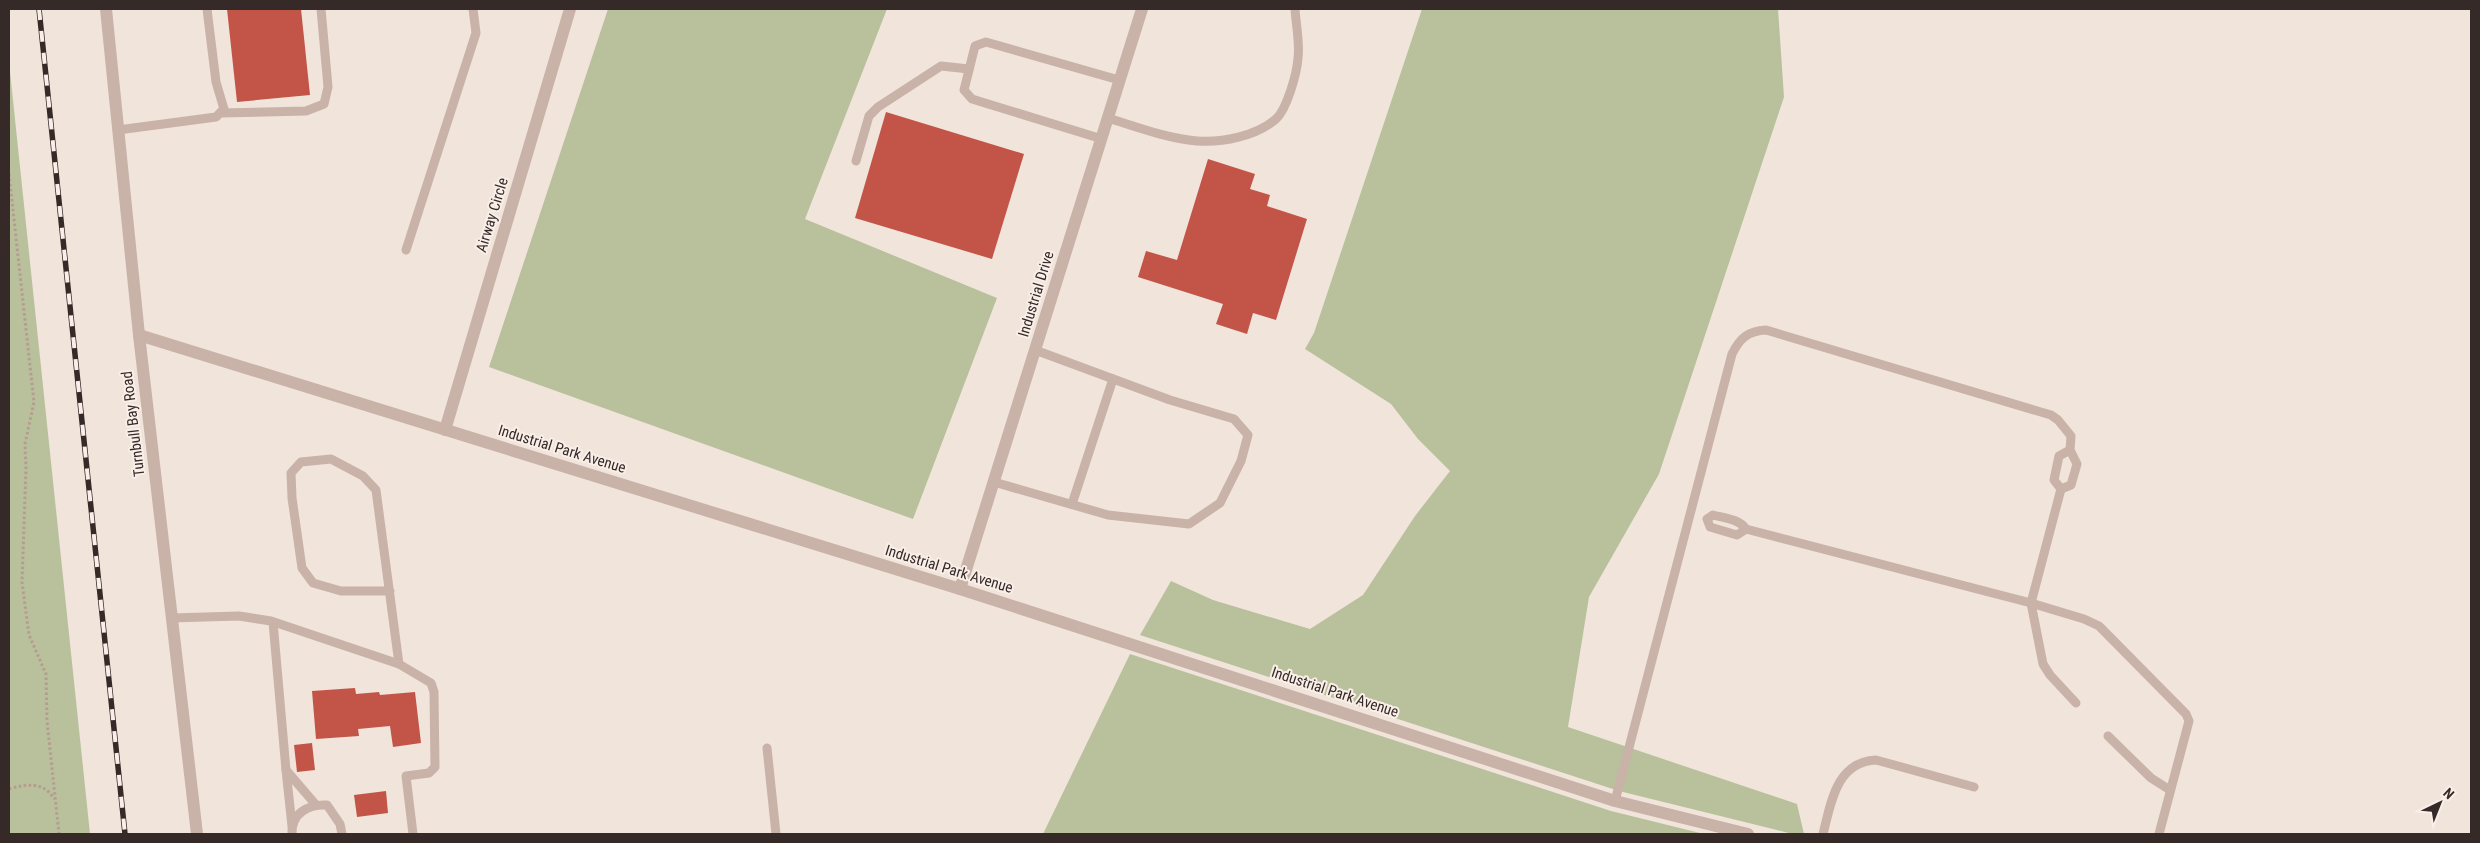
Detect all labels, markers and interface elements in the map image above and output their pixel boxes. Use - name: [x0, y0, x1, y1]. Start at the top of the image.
- street label: Airway Circle: [472, 176, 512, 254]
- street label: Industrial Drive: [1014, 249, 1058, 339]
- street label: Turnbull Bay Road: [118, 370, 148, 478]
- street label: Industrial Park Avenue: [496, 421, 628, 477]
- street label: Industrial Park Avenue: [883, 541, 1015, 597]
- street label: Industrial Park Avenue: [1269, 663, 1401, 721]
- north arrow: [2415, 778, 2465, 828]
- text: N: [2440, 785, 2457, 802]

